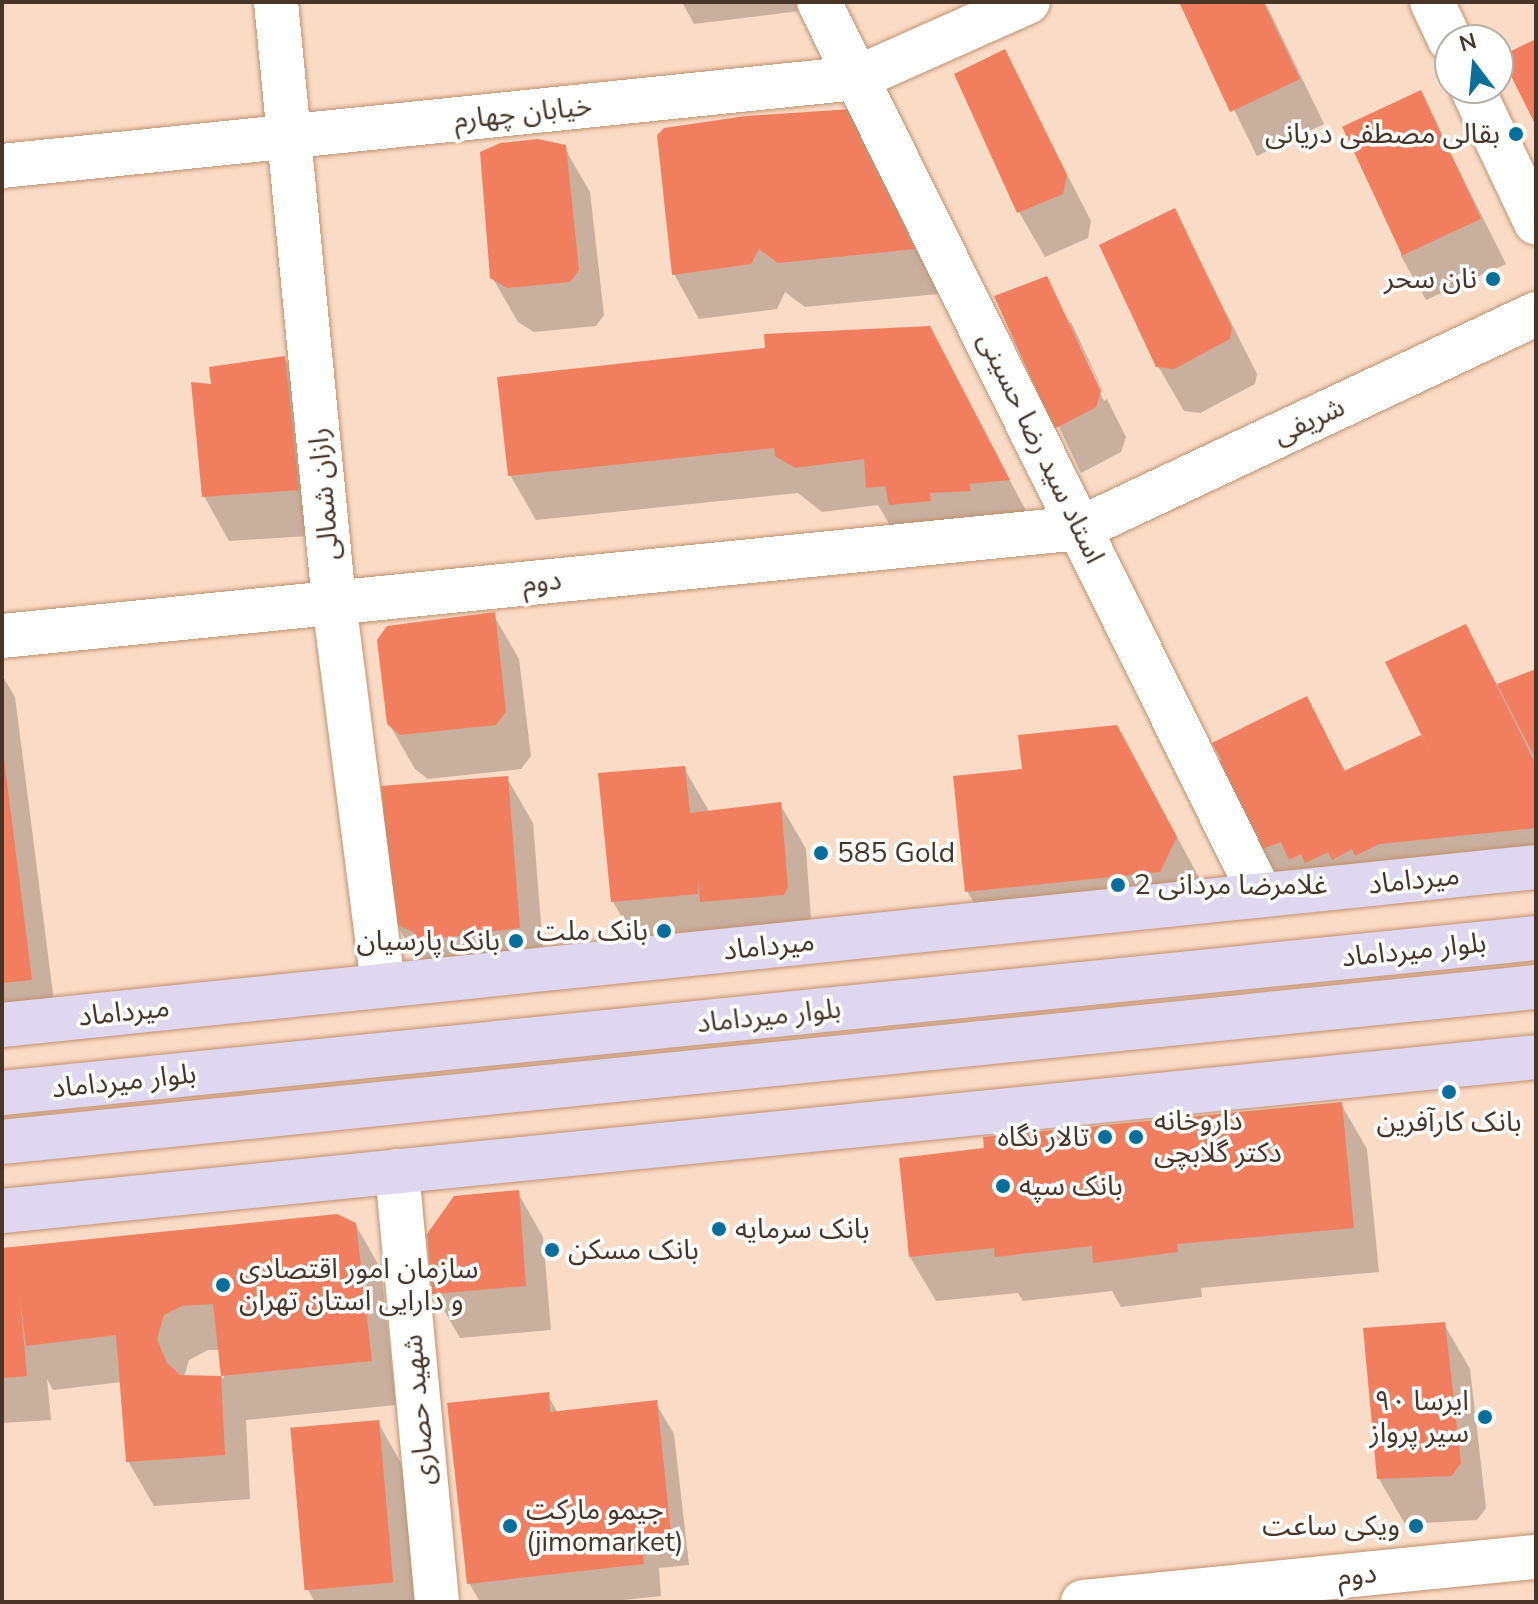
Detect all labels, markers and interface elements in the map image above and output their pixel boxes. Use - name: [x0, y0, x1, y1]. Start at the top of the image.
- north arrow: [1434, 24, 1514, 104]
- text: N: [1456, 26, 1480, 60]
- street label: خیابان چهارم: [452, 89, 594, 137]
- place label: بقالی مصطفی دریانی: [1265, 117, 1500, 151]
- marker: بقالی مصطفی دریانی: [1507, 125, 1525, 143]
- place label: نان سحر: [1384, 262, 1477, 296]
- marker: نان سحر: [1484, 270, 1502, 288]
- street label: استاد سید رضا حسینی: [970, 327, 1112, 569]
- street label: شریفی: [1268, 390, 1350, 452]
- street label: رازان شمالی: [301, 426, 347, 562]
- street label: دوم: [521, 563, 563, 601]
- place label: 585 Gold: [837, 836, 955, 870]
- marker: 585 Gold: [812, 844, 830, 862]
- street label: میرداماد: [1367, 859, 1461, 901]
- place label: غلامرضا مردانی 2: [1134, 868, 1328, 902]
- marker: غلامرضا مردانی 2: [1109, 876, 1127, 894]
- place label: بانک ملت: [537, 914, 648, 948]
- marker: بانک ملت: [655, 922, 673, 940]
- place label: بانک پارسیان: [357, 924, 500, 958]
- street label: میرداماد: [722, 925, 816, 967]
- street label: بلوار میرداماد: [1340, 926, 1488, 974]
- marker: بانک پارسیان: [507, 932, 525, 950]
- street label: میرداماد: [77, 991, 171, 1033]
- street label: بلوار میرداماد: [695, 992, 843, 1040]
- street label: بلوار میرداماد: [50, 1057, 198, 1105]
- marker: بانک کارآفرین: [1440, 1083, 1458, 1101]
- place label: داروخانه دکتر گلابچی: [1154, 1104, 1282, 1170]
- place label: بانک کارآفرین: [1376, 1105, 1522, 1139]
- place label: تالار نگاه: [997, 1120, 1089, 1154]
- marker: داروخانه دکتر گلابچی: [1125, 1126, 1147, 1148]
- marker: تالار نگاه: [1096, 1128, 1114, 1146]
- place label: بانک سپه: [1019, 1169, 1123, 1203]
- marker: بانک سپه: [994, 1177, 1012, 1195]
- place label: بانک سرمایه: [735, 1212, 869, 1246]
- marker: بانک سرمایه: [710, 1220, 728, 1238]
- place label: بانک مسکن: [568, 1233, 699, 1267]
- marker: بانک مسکن: [543, 1241, 561, 1259]
- place label: سازمان امور اقتصادی و دارایی استان تهران: [239, 1252, 479, 1318]
- marker: سازمان امور اقتصادی و دارایی استان تهران: [214, 1276, 232, 1294]
- street label: شهید حصاری: [396, 1333, 442, 1487]
- place label: ایرسا ۹۰ سیر پرواز: [1369, 1384, 1469, 1450]
- marker: ایرسا ۹۰ سیر پرواز: [1476, 1408, 1494, 1426]
- place label: جیمو مارکت (jimomarket): [526, 1493, 688, 1559]
- place label: ویکی ساعت: [1262, 1509, 1400, 1543]
- marker: جیمو مارکت (jimomarket): [501, 1517, 519, 1535]
- marker: ویکی ساعت: [1407, 1517, 1425, 1535]
- street label: دوم: [1336, 1556, 1378, 1594]

